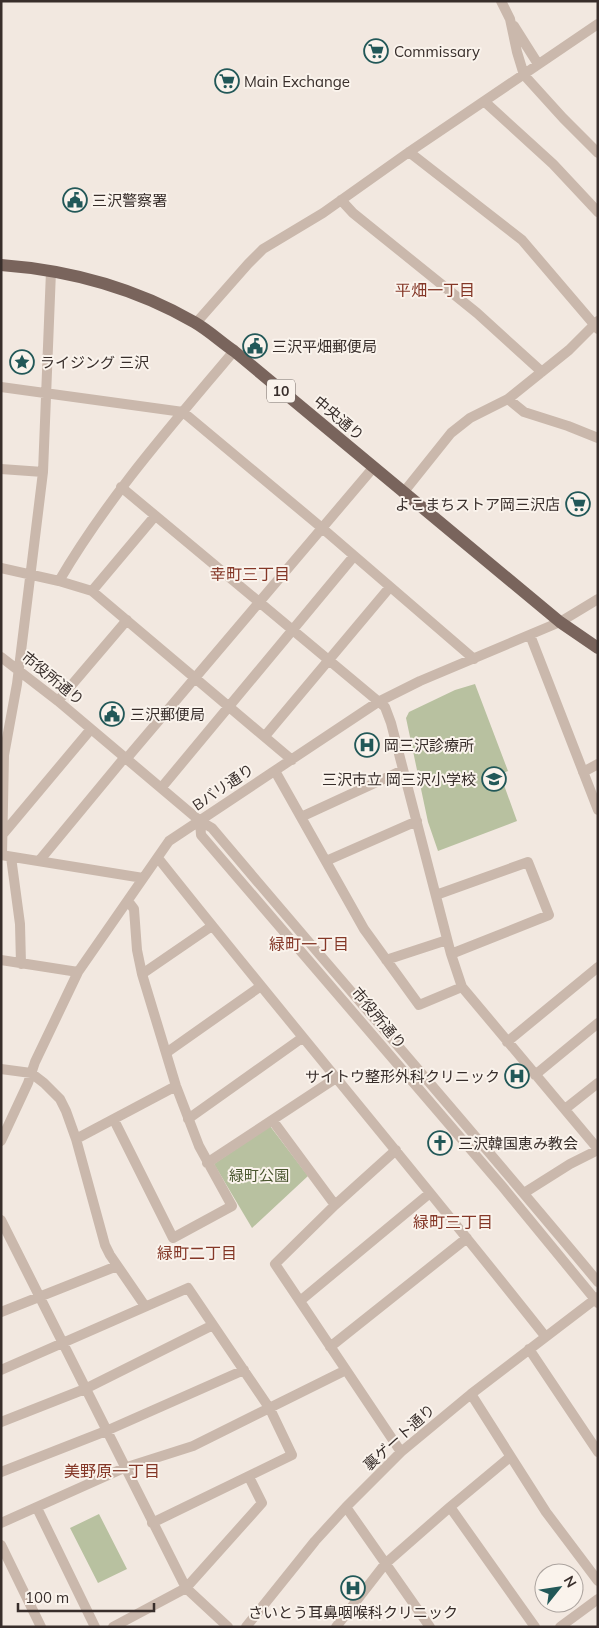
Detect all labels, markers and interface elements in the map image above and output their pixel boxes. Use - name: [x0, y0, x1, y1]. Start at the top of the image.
- supermarket icon: Commissary: [363, 38, 389, 64]
- place label: Commissary: [394, 42, 480, 61]
- supermarket icon: Main Exchange: [214, 68, 240, 94]
- place label: Main Exchange: [244, 72, 350, 91]
- public building icon: 三沢警察署: [62, 187, 88, 213]
- place label: 三沢警察署: [92, 191, 167, 210]
- district label: 平畑一丁目: [395, 280, 475, 300]
- public building icon: 三沢平畑郵便局: [242, 333, 268, 359]
- place label: 三沢平畑郵便局: [272, 337, 377, 356]
- place icon: ライジング 三沢: [9, 349, 35, 375]
- place label: ライジング 三沢: [40, 353, 149, 372]
- road number: 10: [267, 380, 295, 402]
- street label: 中央通り: [310, 391, 368, 445]
- supermarket icon: よこまちストア岡三沢店: [565, 491, 591, 517]
- place label: よこまちストア岡三沢店: [395, 495, 560, 514]
- district label: 幸町三丁目: [210, 564, 290, 584]
- street label: 市役所通り: [18, 647, 88, 709]
- public building icon: 三沢郵便局: [99, 701, 125, 727]
- place label: 三沢郵便局: [130, 705, 205, 724]
- hospital icon: 岡三沢診療所: [354, 732, 380, 758]
- place label: 岡三沢診療所: [384, 736, 474, 755]
- street label: Bバリ通り: [189, 759, 257, 815]
- school or university icon: 三沢市立 岡三沢小学校: [481, 766, 507, 792]
- place label: 三沢市立 岡三沢小学校: [322, 770, 476, 789]
- district label: 緑町一丁目: [269, 934, 349, 954]
- street label: 市役所通り: [348, 983, 410, 1053]
- hospital icon: サイトウ整形外科クリニック: [504, 1063, 530, 1089]
- place label: サイトウ整形外科クリニック: [305, 1067, 500, 1086]
- church icon: 三沢韓国恵み教会: [427, 1130, 453, 1156]
- place label: 三沢韓国恵み教会: [458, 1134, 578, 1153]
- park label: 緑町公園: [229, 1166, 289, 1185]
- district label: 緑町三丁目: [413, 1212, 493, 1232]
- district label: 緑町二丁目: [157, 1243, 237, 1263]
- street label: 裏ゲート通り: [359, 1400, 439, 1474]
- district label: 美野原一丁目: [64, 1461, 160, 1481]
- north arrow: [534, 1563, 584, 1613]
- text: N: [560, 1572, 581, 1591]
- hospital icon: さいとう耳鼻咽喉科クリニック: [340, 1575, 366, 1601]
- scale bar: [18, 1580, 154, 1612]
- text: 100 m: [25, 1588, 69, 1607]
- place label: さいとう耳鼻咽喉科クリニック: [248, 1603, 458, 1622]

